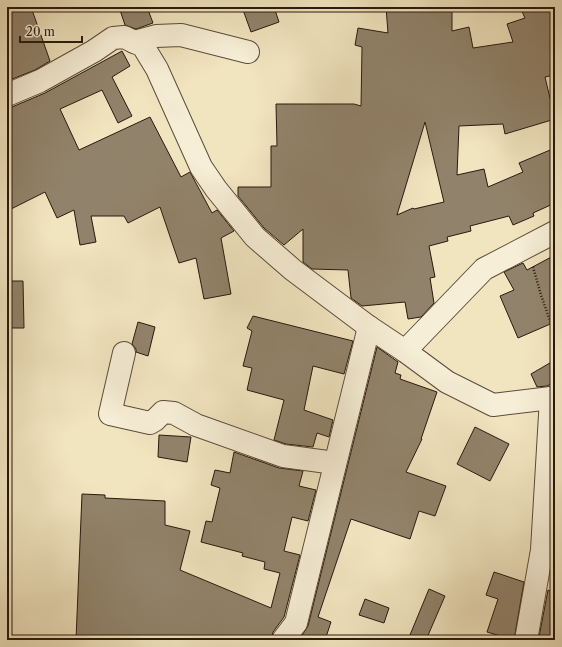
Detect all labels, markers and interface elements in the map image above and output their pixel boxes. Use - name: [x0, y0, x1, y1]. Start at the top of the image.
- scale bar: [20, 18, 82, 44]
- text: 20 m: [26, 24, 55, 39]

